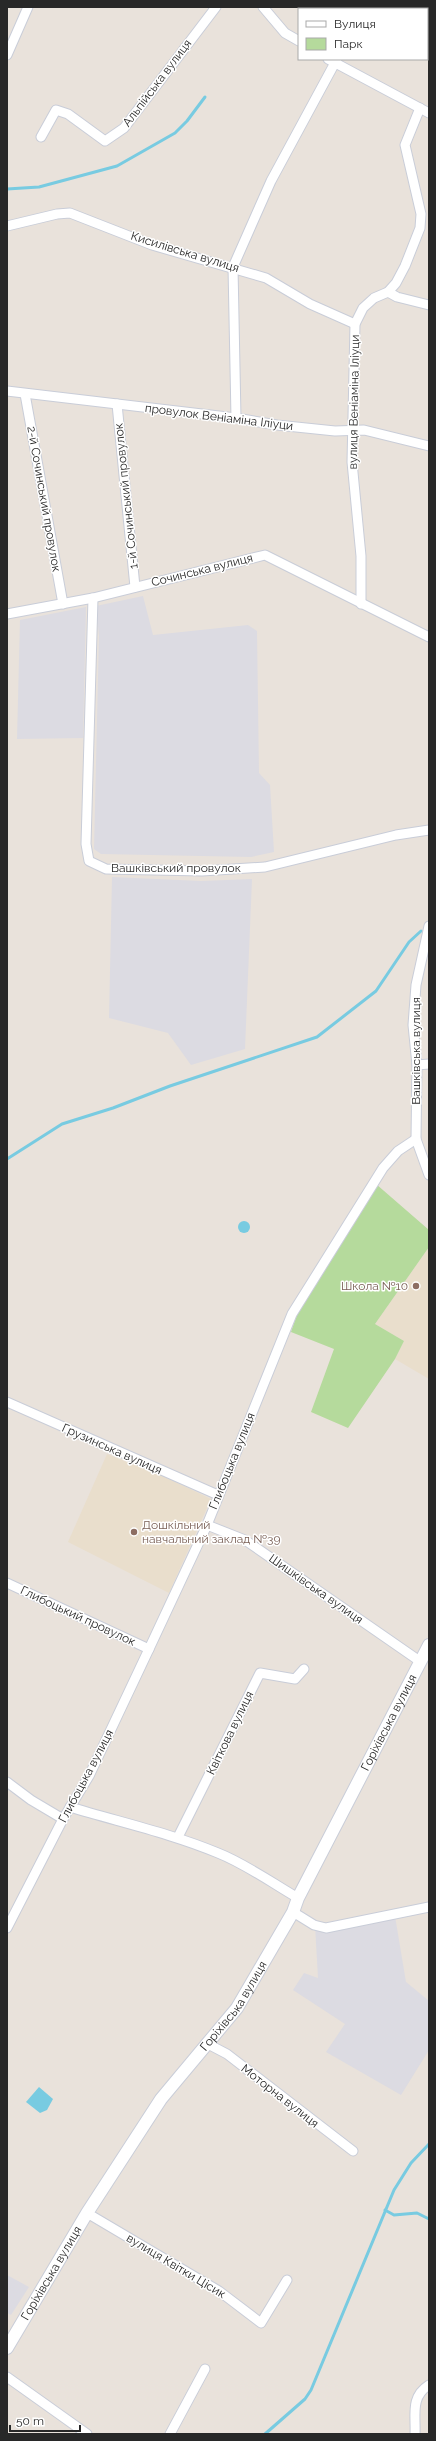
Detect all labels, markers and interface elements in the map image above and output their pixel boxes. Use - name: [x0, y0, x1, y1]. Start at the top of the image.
- legend: [298, 8, 428, 60]
- text: Вулиця: [334, 17, 376, 31]
- street label: Альпійська вулиця: [120, 37, 194, 129]
- text: Парк: [334, 37, 363, 51]
- street label: Кисилівська вулиця: [129, 229, 241, 275]
- street label: вулиця Веніаміна Іліуци: [346, 334, 362, 470]
- street label: провулок Веніаміна Іліуци: [144, 401, 294, 433]
- street label: 1-й Сочинський провулок: [111, 422, 141, 570]
- street label: 2-й Сочинський провулок: [24, 425, 64, 573]
- street label: Сочинська вулиця: [150, 551, 254, 589]
- street label: Вашківський провулок: [111, 861, 241, 875]
- street label: Вашківська вулиця: [409, 997, 423, 1105]
- place label: Школа №10: [341, 1279, 408, 1293]
- marker: Школа №10: [411, 1281, 421, 1291]
- street label: Глибоцька вулиця: [206, 1411, 258, 1511]
- street label: Грузинська вулиця: [60, 1421, 164, 1477]
- place label: Дошкільний навчальний заклад №39: [142, 1518, 281, 1546]
- marker: Дошкільний навчальний заклад №39: [129, 1527, 139, 1537]
- street label: Шишківська вулиця: [266, 1551, 366, 1627]
- street label: Глибоцький провулок: [18, 1583, 138, 1649]
- street label: Горіхівська вулиця: [358, 1672, 420, 1773]
- street label: Квіткова вулиця: [204, 1689, 256, 1777]
- street label: Глибоцька вулиця: [56, 1727, 116, 1825]
- street label: Горіхівська вулиця: [197, 1959, 270, 2054]
- street label: Моторна вулиця: [238, 2061, 322, 2131]
- street label: Горіхівська вулиця: [18, 2224, 85, 2323]
- street label: вулиця Квітки Цісик: [124, 2231, 228, 2301]
- scale bar: [10, 2407, 80, 2433]
- text: 50 m: [16, 2414, 44, 2428]

